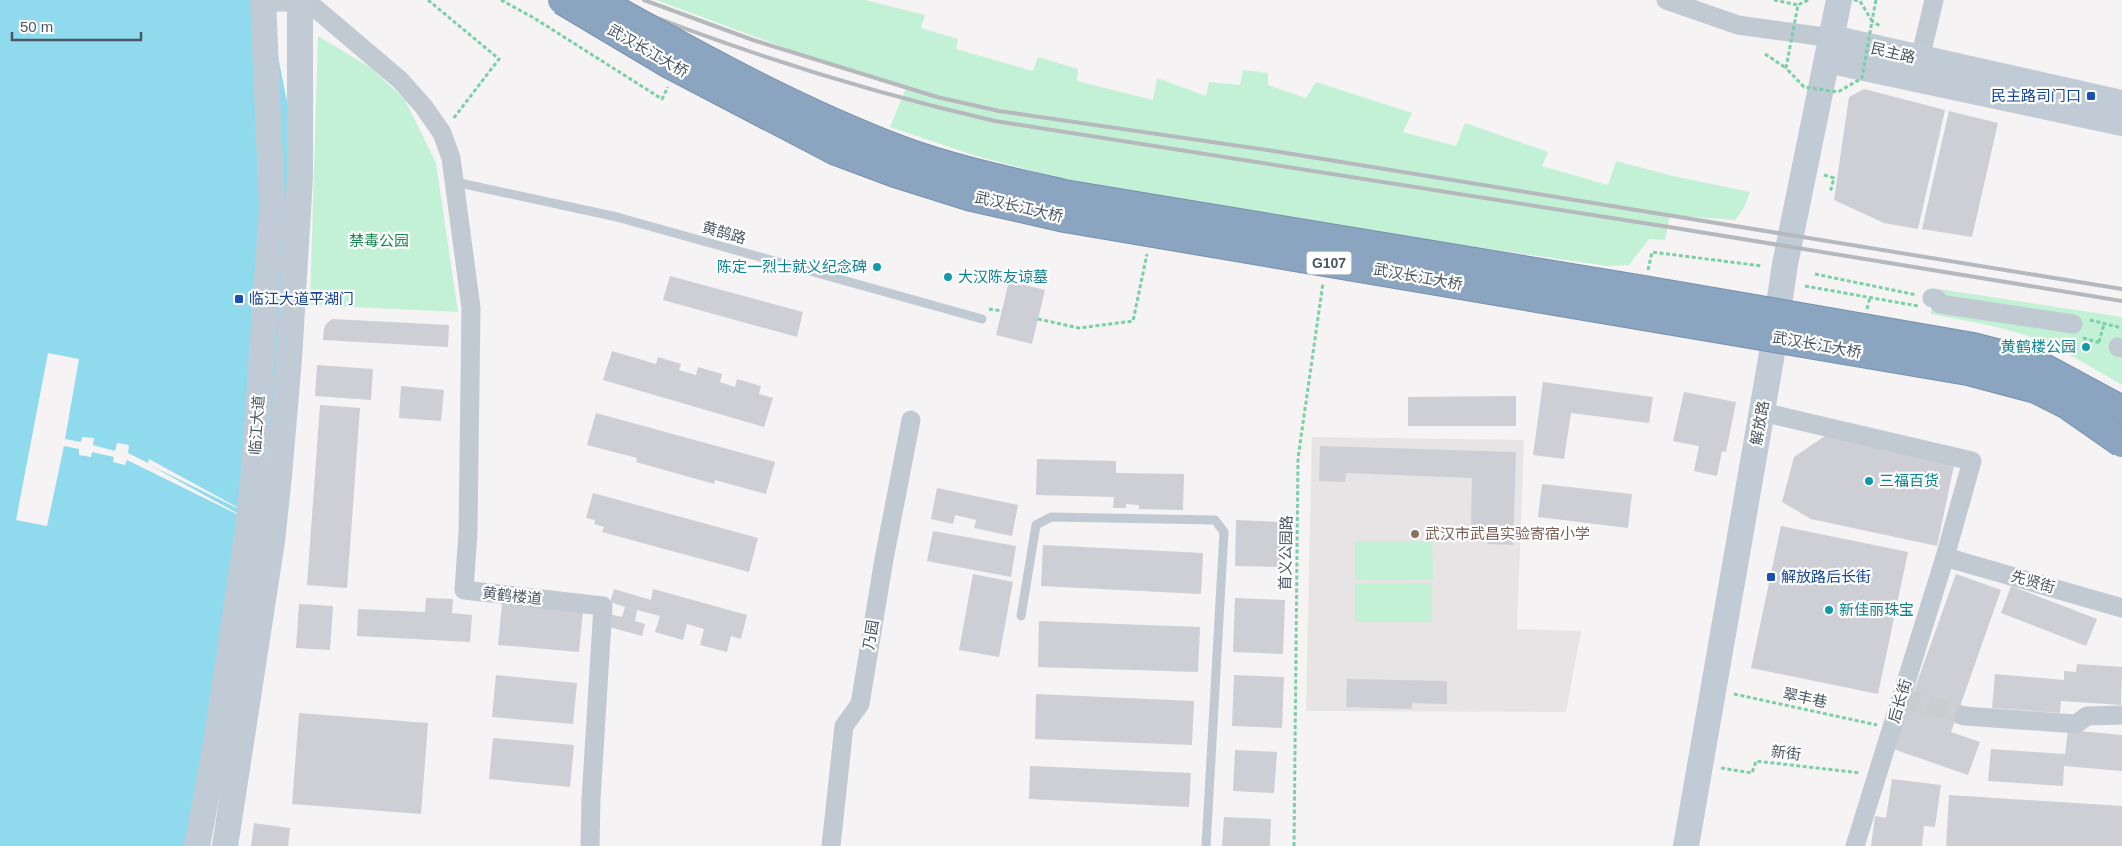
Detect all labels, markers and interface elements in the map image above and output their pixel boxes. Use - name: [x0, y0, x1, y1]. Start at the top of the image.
- scale bar: [12, 10, 141, 42]
- text: 50 m: [20, 18, 53, 35]
- street label: 武汉长江大桥: [605, 21, 691, 80]
- street label: 民主路: [1869, 39, 1917, 66]
- place label: 民主路司门口: [1991, 87, 2081, 104]
- marker: 民主路司门口: [2085, 90, 2097, 102]
- street label: 武汉长江大桥: [973, 188, 1065, 225]
- street label: 黄鹄路: [700, 218, 748, 247]
- park label: 禁毒公园: [349, 232, 409, 249]
- road number: G107: [1306, 252, 1352, 274]
- place label: 陈定一烈士就义纪念碑: [717, 258, 867, 275]
- street label: 武汉长江大桥: [1372, 260, 1464, 293]
- marker: 陈定一烈士就义纪念碑: [871, 261, 883, 273]
- place label: 大汉陈友谅墓: [958, 268, 1048, 285]
- marker: 大汉陈友谅墓: [942, 271, 954, 283]
- place label: 临江大道平湖门: [249, 290, 354, 307]
- marker: 临江大道平湖门: [233, 293, 245, 305]
- street label: 武汉长江大桥: [1771, 328, 1863, 361]
- place label: 黄鹤楼公园: [2001, 338, 2076, 355]
- marker: 黄鹤楼公园: [2080, 341, 2092, 353]
- street label: 临江大道: [246, 394, 267, 455]
- street label: 解放路: [1747, 399, 1772, 447]
- place label: 三福百货: [1879, 472, 1939, 489]
- marker: 三福百货: [1863, 475, 1875, 487]
- street label: 首义公园路: [1276, 515, 1295, 591]
- place label: 武汉市武昌实验寄宿小学: [1425, 525, 1590, 542]
- marker: 武汉市武昌实验寄宿小学: [1409, 528, 1421, 540]
- street label: 先贤街: [2009, 567, 2057, 596]
- place label: 解放路后长街: [1781, 568, 1871, 585]
- marker: 解放路后长街: [1765, 571, 1777, 583]
- street label: 黄鹤楼道: [481, 584, 543, 607]
- place label: 新佳丽珠宝: [1839, 601, 1914, 618]
- marker: 新佳丽珠宝: [1823, 604, 1835, 616]
- street label: 乃园: [860, 619, 881, 651]
- street label: 后长街: [1885, 677, 1914, 725]
- street label: 翠丰巷: [1781, 685, 1829, 711]
- street label: 新街: [1770, 742, 1802, 763]

